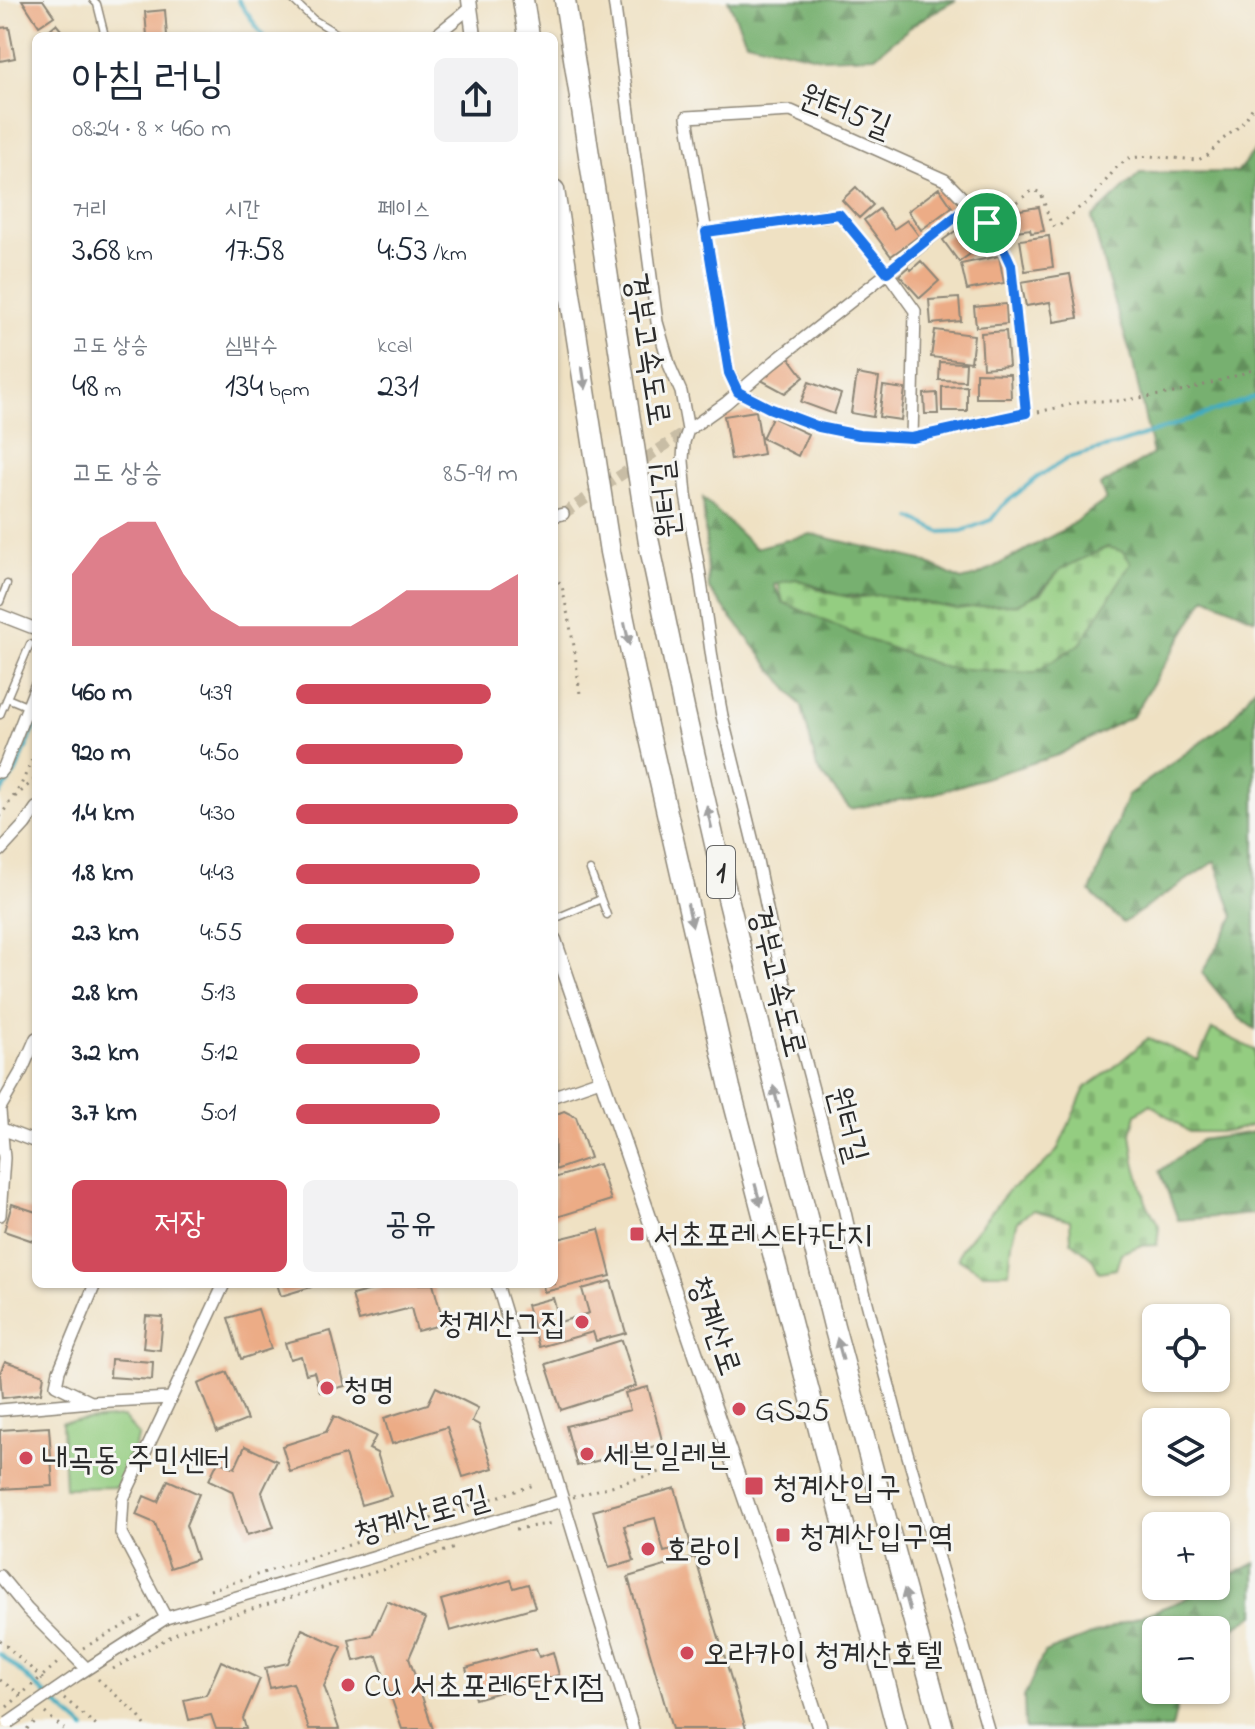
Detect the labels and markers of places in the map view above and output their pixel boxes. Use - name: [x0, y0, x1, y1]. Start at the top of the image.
- pin: [953, 189, 1021, 257]
- place label: 서초포레스타7단지: [653, 1214, 872, 1261]
- marker: 서초포레스타7단지: [628, 1225, 646, 1243]
- place label: 청계산그집: [437, 1302, 566, 1349]
- marker: 청계산그집: [573, 1313, 591, 1331]
- place label: 청명: [343, 1368, 395, 1415]
- marker: 청명: [318, 1379, 336, 1397]
- place label: GS25: [755, 1389, 830, 1436]
- marker: GS25: [730, 1400, 748, 1418]
- place label: 세븐일레븐: [603, 1434, 732, 1481]
- place label: 내곡동 주민센터: [42, 1438, 230, 1485]
- marker: 세븐일레븐: [578, 1445, 596, 1463]
- marker: 내곡동 주민센터: [17, 1449, 35, 1467]
- place label: 청계산입구: [772, 1466, 901, 1513]
- marker: 청계산입구: [743, 1475, 765, 1497]
- place label: 청계산입구역: [799, 1515, 954, 1562]
- marker: 청계산입구역: [774, 1526, 792, 1544]
- place label: 호랑이: [664, 1529, 741, 1576]
- marker: 호랑이: [639, 1540, 657, 1558]
- place label: 오라카이 청계산호텔: [703, 1633, 943, 1680]
- marker: 오라카이 청계산호텔: [678, 1644, 696, 1662]
- place label: CU 서초포레6단지점: [364, 1665, 604, 1712]
- marker: CU 서초포레6단지점: [339, 1676, 357, 1694]

